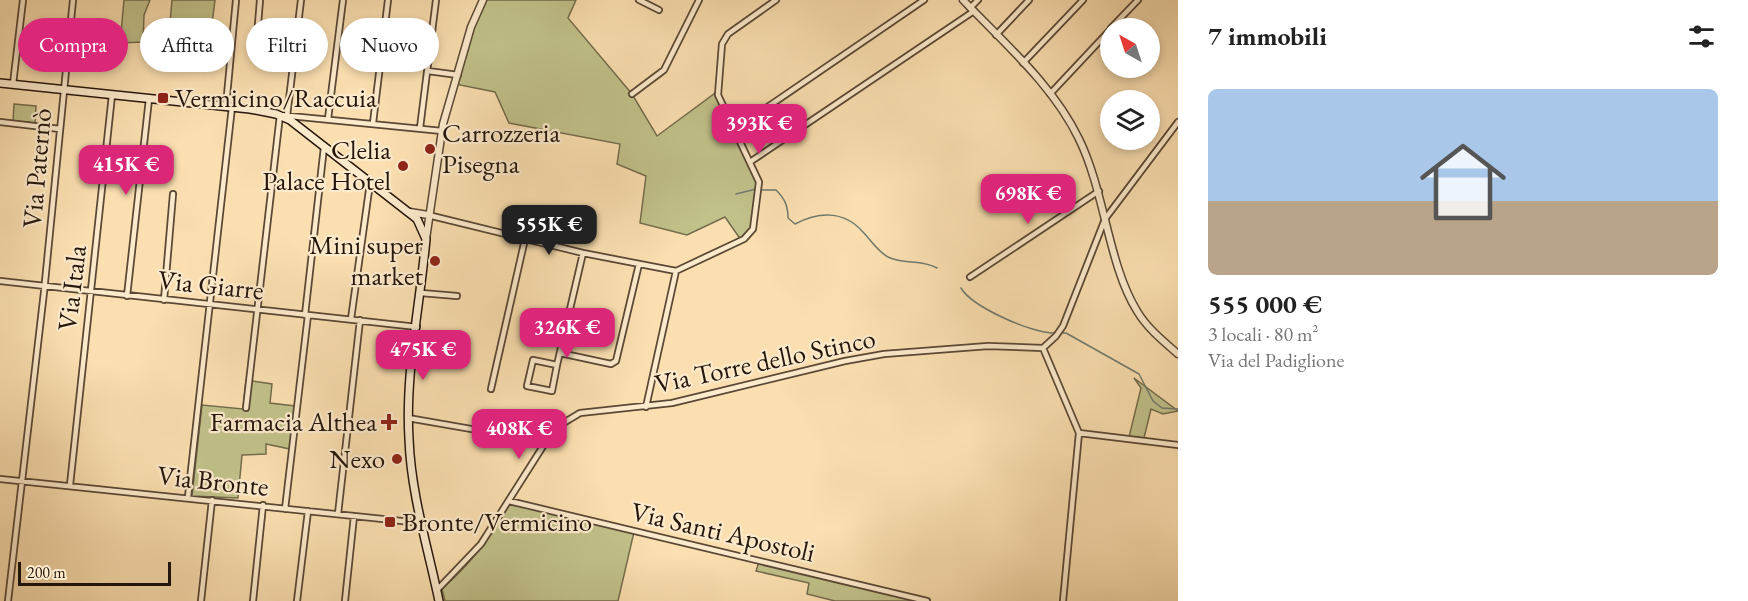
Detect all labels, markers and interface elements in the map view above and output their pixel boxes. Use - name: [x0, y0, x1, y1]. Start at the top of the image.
- chip: Compra: [18, 18, 128, 72]
- chip: Affitta: [140, 18, 234, 72]
- chip: Filtri: [246, 18, 328, 72]
- chip: Nuovo: [340, 18, 439, 72]
- north arrow: [1100, 18, 1160, 78]
- map controls: [1100, 18, 1160, 150]
- text: 7 immobili: [1208, 19, 1327, 53]
- icon: filters: [1685, 20, 1718, 53]
- place label: Vermicino/Raccuia: [175, 80, 377, 115]
- button: layers: [1100, 90, 1160, 150]
- marker: Vermicino/Raccuia: [156, 91, 170, 105]
- pin: 393K €: [710, 104, 808, 155]
- street label: Via Paternò: [14, 106, 59, 229]
- text: 393K €: [726, 110, 792, 136]
- place label: Carrozzeria Pisegna: [442, 115, 560, 181]
- icon: home: [1409, 128, 1517, 236]
- place label: Clelia Palace Hotel: [262, 132, 391, 198]
- marker: Carrozzeria Pisegna: [423, 142, 437, 156]
- pin: 415K €: [77, 145, 175, 196]
- text: 415K €: [93, 151, 159, 177]
- marker: Clelia Palace Hotel: [396, 159, 410, 173]
- pin: 698K €: [979, 174, 1077, 225]
- text: 698K €: [995, 180, 1061, 206]
- pin: 555K €: [500, 205, 598, 256]
- text: 555K €: [516, 211, 582, 237]
- place label: Mini super market: [309, 227, 424, 293]
- street label: Via Itala: [49, 243, 94, 333]
- marker: Mini super market: [428, 254, 442, 268]
- street label: Via Giarre: [156, 262, 266, 307]
- text: 555 000 €: [1208, 287, 1322, 321]
- pin: 326K €: [518, 308, 616, 359]
- text: 326K €: [534, 314, 600, 340]
- street label: Via Torre dello Stinco: [651, 320, 878, 401]
- text: 3 locali · 80 m²: [1208, 321, 1319, 347]
- pin: 475K €: [374, 330, 472, 381]
- text: 475K €: [390, 336, 456, 362]
- text: Via del Padiglione: [1208, 347, 1344, 373]
- place label: Farmacia Althea: [210, 404, 377, 439]
- pin: 408K €: [470, 409, 568, 460]
- marker: Farmacia Althea: [382, 415, 396, 429]
- text: 408K €: [486, 415, 552, 441]
- place label: Nexo: [329, 441, 385, 476]
- marker: Nexo: [390, 452, 404, 466]
- street label: Via Bronte: [156, 457, 271, 504]
- street label: Via Santi Apostoli: [628, 493, 819, 570]
- place label: Bronte/Vermicino: [402, 504, 592, 539]
- marker: Bronte/Vermicino: [383, 515, 397, 529]
- scale bar: [18, 559, 171, 586]
- text: 200 m: [27, 562, 66, 583]

